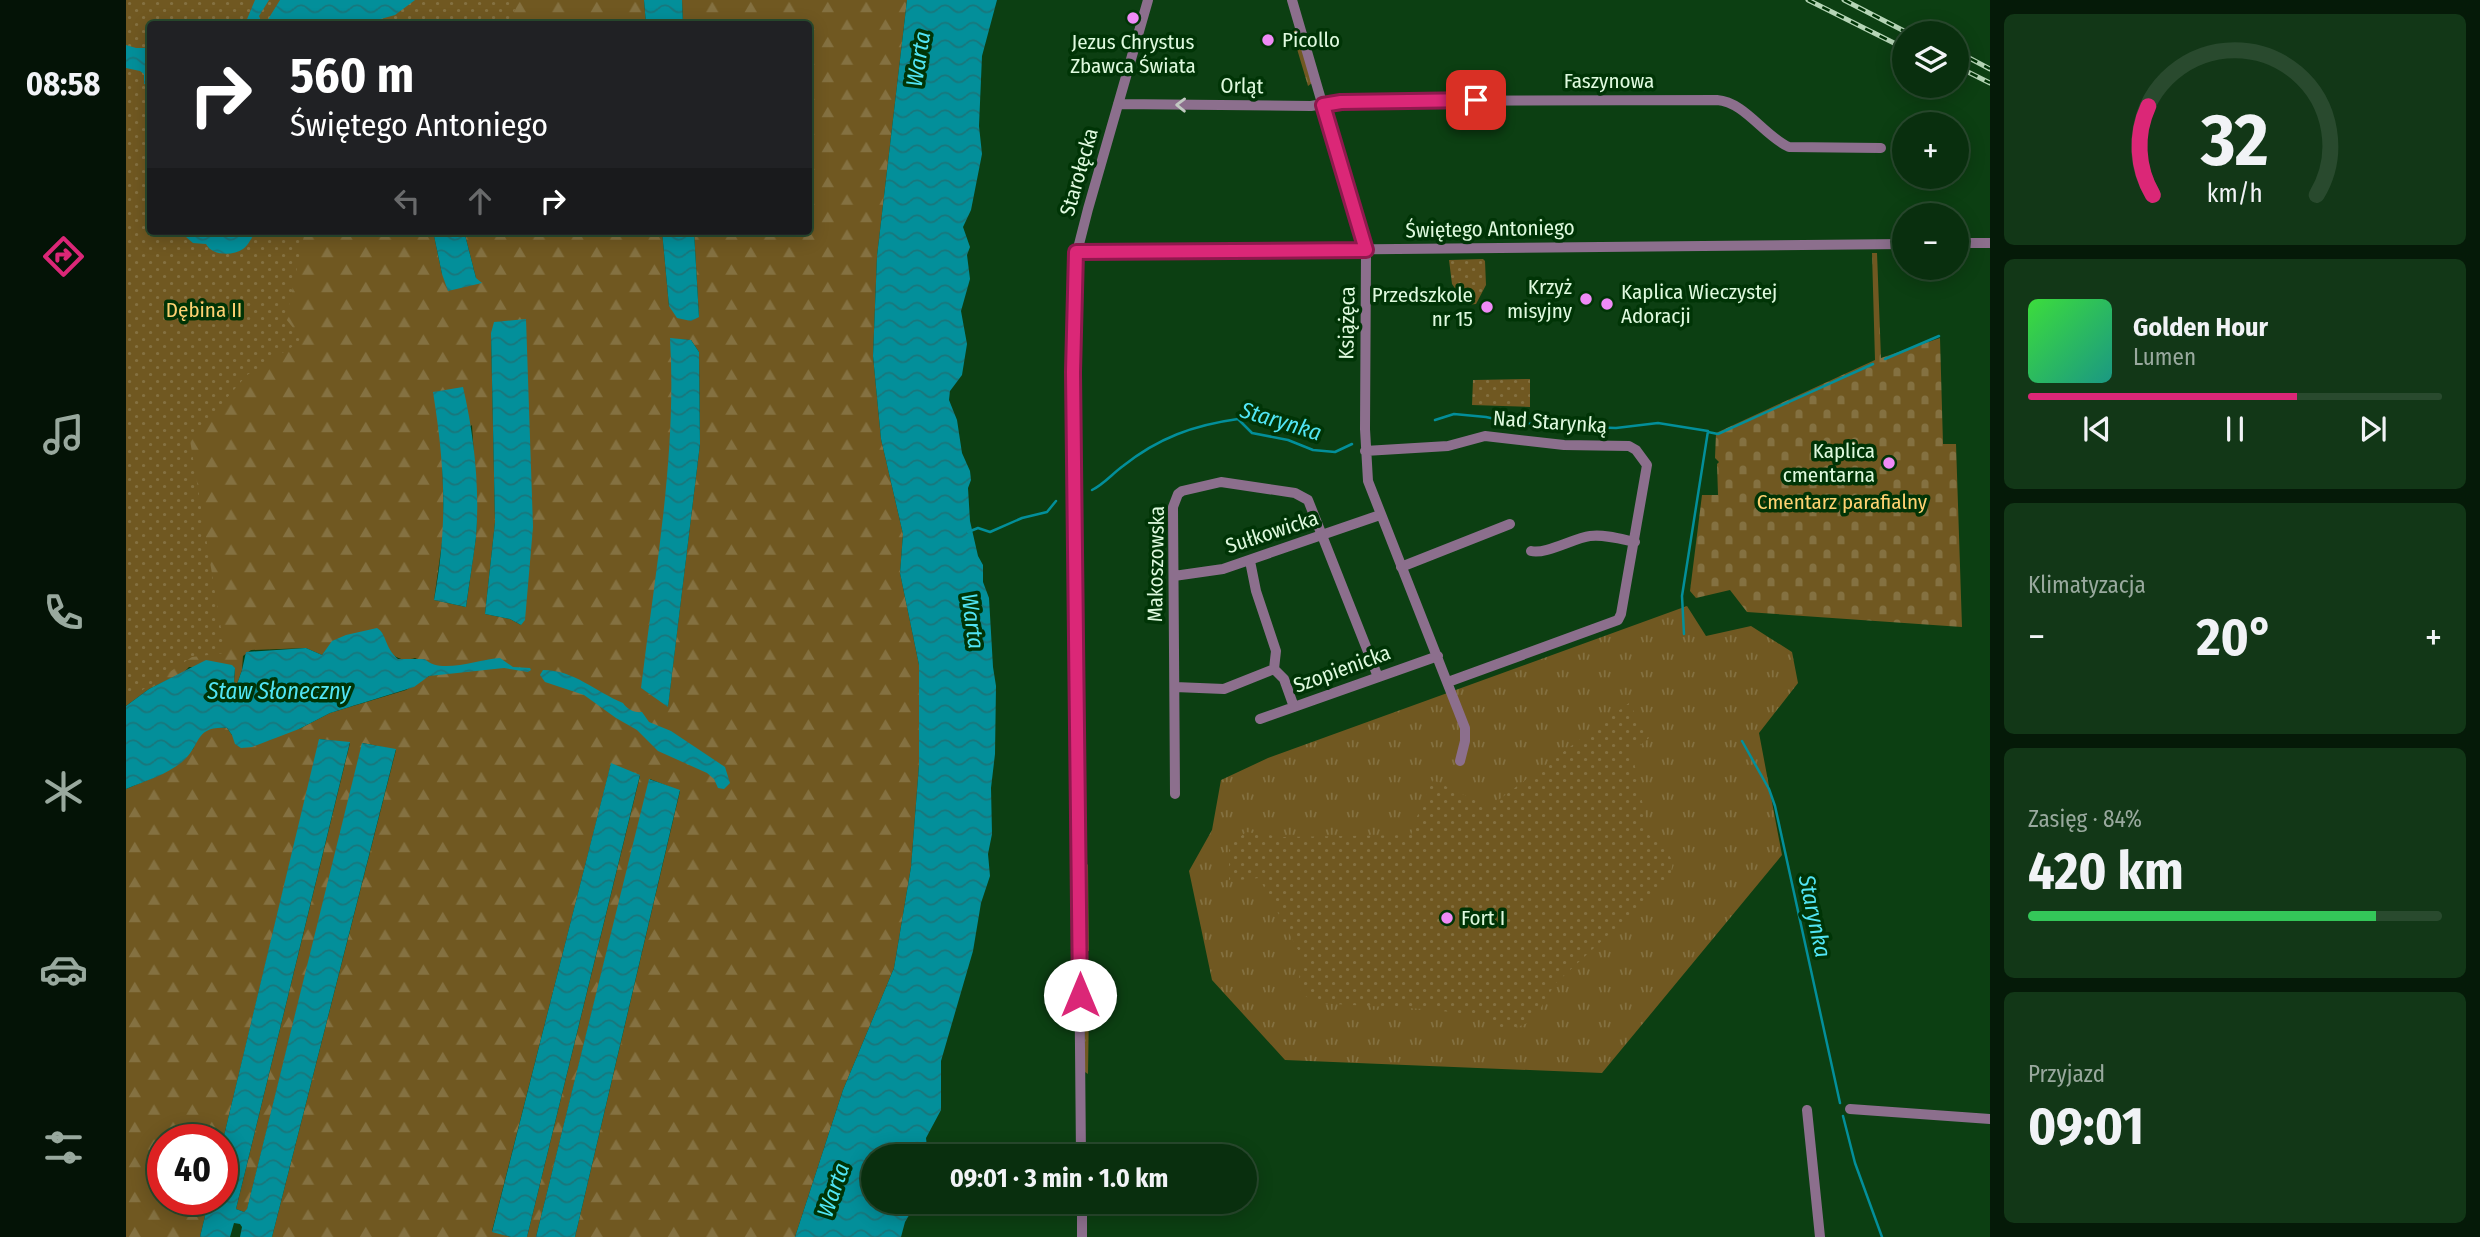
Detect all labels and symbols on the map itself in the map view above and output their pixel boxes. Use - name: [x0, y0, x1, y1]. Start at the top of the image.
- marker: Jezus Chrystus Zbawca Świata: [1125, 10, 1141, 26]
- place label: Picollo: [1282, 27, 1340, 53]
- water label: Warta: [900, 29, 936, 89]
- place label: Jezus Chrystus Zbawca Świata: [1070, 29, 1196, 79]
- marker: Picollo: [1260, 32, 1276, 48]
- street label: Faszynowa: [1564, 68, 1654, 94]
- pin: [1446, 70, 1506, 130]
- street label: Orląt: [1220, 73, 1264, 99]
- one-way arrow: [1175, 97, 1186, 113]
- street label: Starołęcka: [1054, 125, 1104, 219]
- street label: Świętego Antoniego: [1405, 215, 1575, 243]
- place label: Krzyż misyjny: [1507, 274, 1573, 324]
- place label: Kaplica Wieczystej Adoracji: [1621, 279, 1777, 329]
- place label: Przedszkole nr 15: [1372, 282, 1473, 332]
- street label: Książęca: [1333, 286, 1361, 360]
- marker: Krzyż misyjny: [1578, 291, 1594, 307]
- marker: Kaplica Wieczystej Adoracji: [1599, 296, 1615, 312]
- park label: Dębina II: [166, 297, 242, 323]
- marker: Przedszkole nr 15: [1479, 299, 1495, 315]
- water label: Starynka: [1236, 395, 1325, 447]
- street label: Nad Starynką: [1492, 405, 1608, 439]
- place label: Kaplica cmentarna: [1783, 438, 1875, 488]
- marker: Kaplica cmentarna: [1881, 455, 1897, 471]
- park label: Cmentarz parafialny: [1757, 489, 1928, 515]
- street label: Sułkowicka: [1222, 505, 1322, 559]
- street label: Makoszowska: [1142, 506, 1170, 622]
- water label: Warta: [955, 591, 991, 651]
- street label: Szopienicka: [1290, 639, 1394, 699]
- water label: Staw Słoneczny: [206, 677, 351, 705]
- water label: Starynka: [1792, 871, 1837, 960]
- place label: Fort I: [1461, 905, 1505, 931]
- marker: Fort I: [1439, 910, 1455, 926]
- position arrow: [1043, 958, 1117, 1032]
- speed limit sign: 40: [147, 1124, 238, 1215]
- water label: Warta: [811, 1159, 855, 1221]

